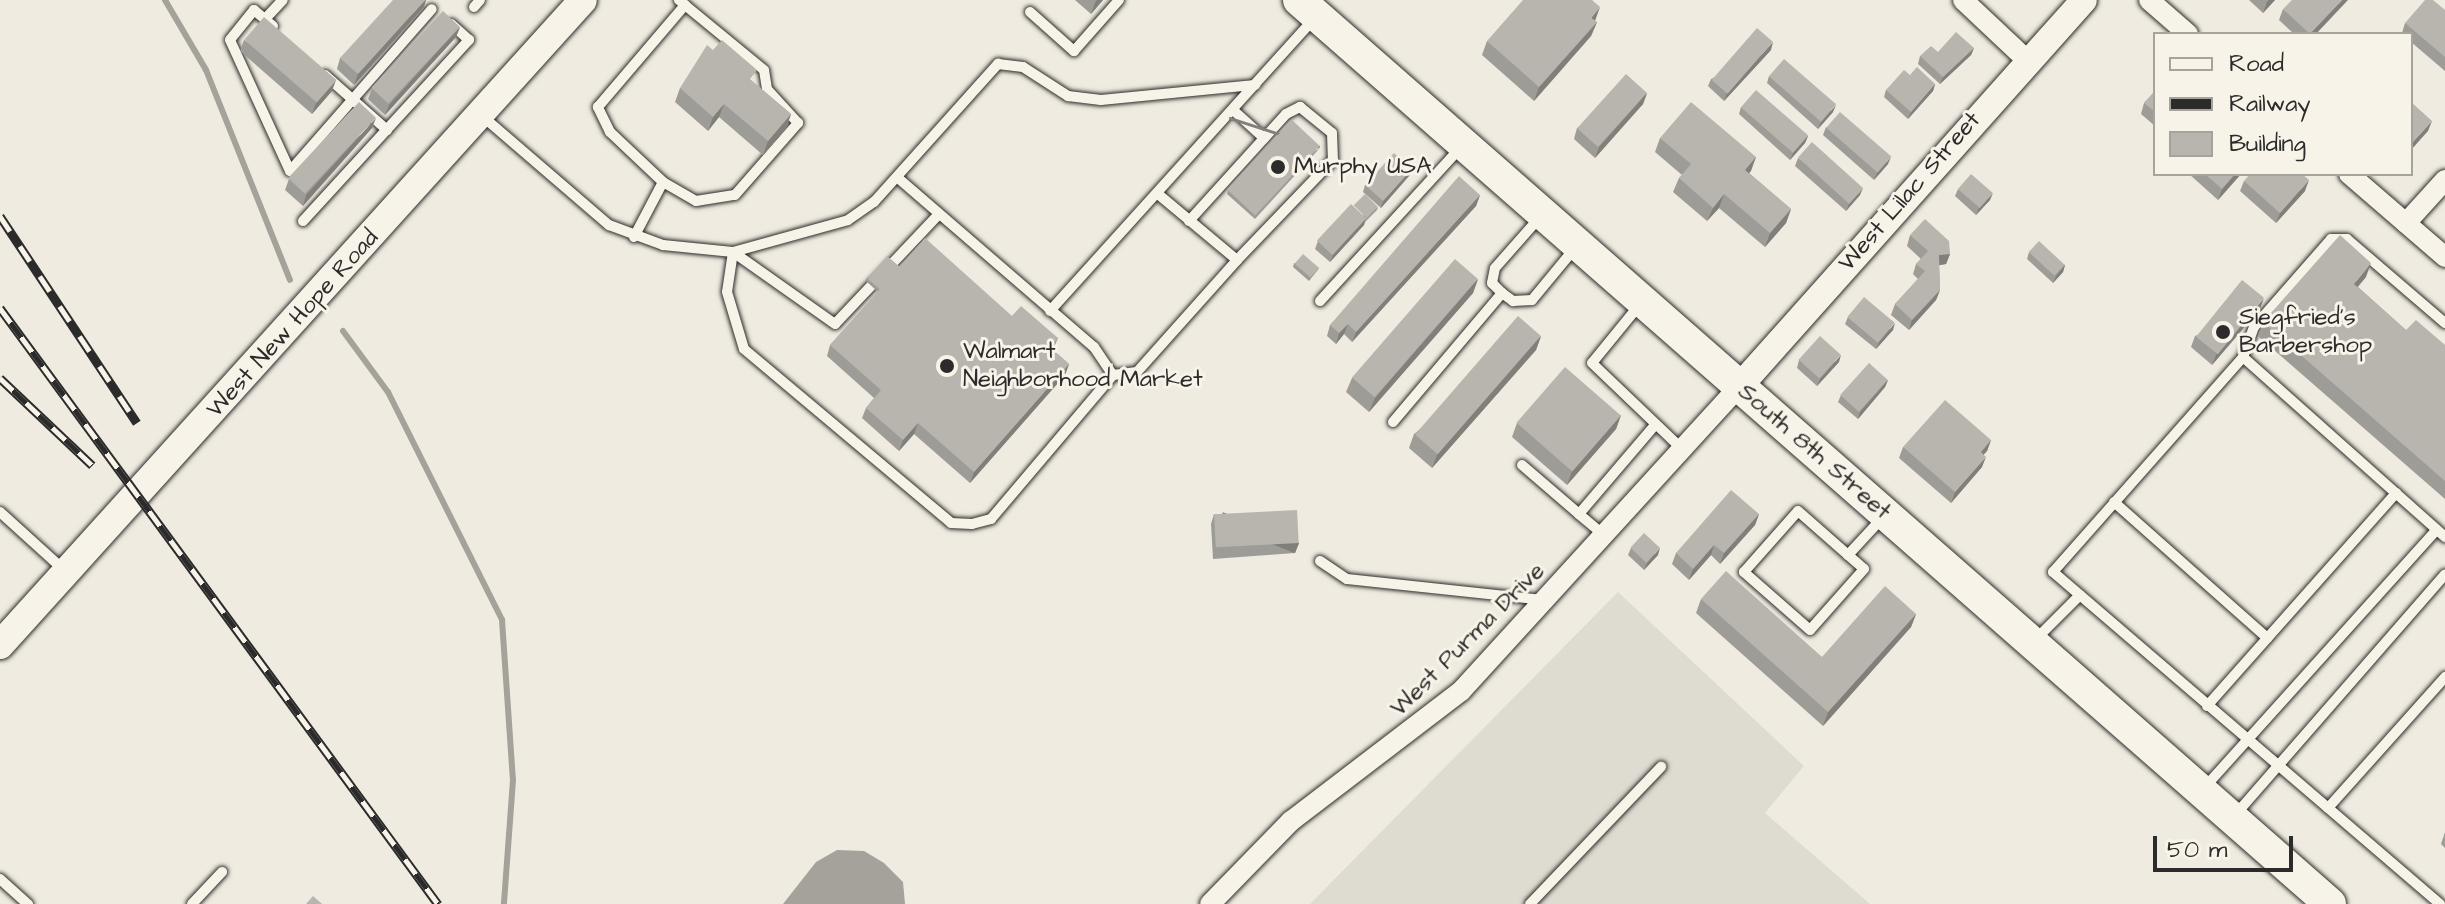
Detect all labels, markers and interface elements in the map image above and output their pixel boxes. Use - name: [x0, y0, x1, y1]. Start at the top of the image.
- legend: [2153, 32, 2413, 176]
- text: Road: [2229, 47, 2284, 81]
- text: Railway: [2229, 87, 2311, 121]
- street label: West Lilac Street: [1833, 106, 1987, 278]
- text: Building: [2229, 127, 2306, 161]
- place label: Murphy USA: [1294, 153, 1432, 181]
- marker: Murphy USA: [1269, 158, 1287, 176]
- street label: West New Hope Road: [201, 224, 385, 424]
- place label: Siegfried’s Barbershop: [2239, 304, 2372, 360]
- marker: Siegfried’s Barbershop: [2214, 323, 2232, 341]
- place label: Walmart Neighborhood Market: [963, 338, 1203, 394]
- marker: Walmart Neighborhood Market: [938, 357, 956, 375]
- street label: South 8th Street: [1732, 378, 1896, 526]
- street label: West Purma Drive: [1385, 557, 1551, 723]
- scale bar: [2157, 820, 2297, 870]
- text: 50 m: [2167, 833, 2227, 867]

